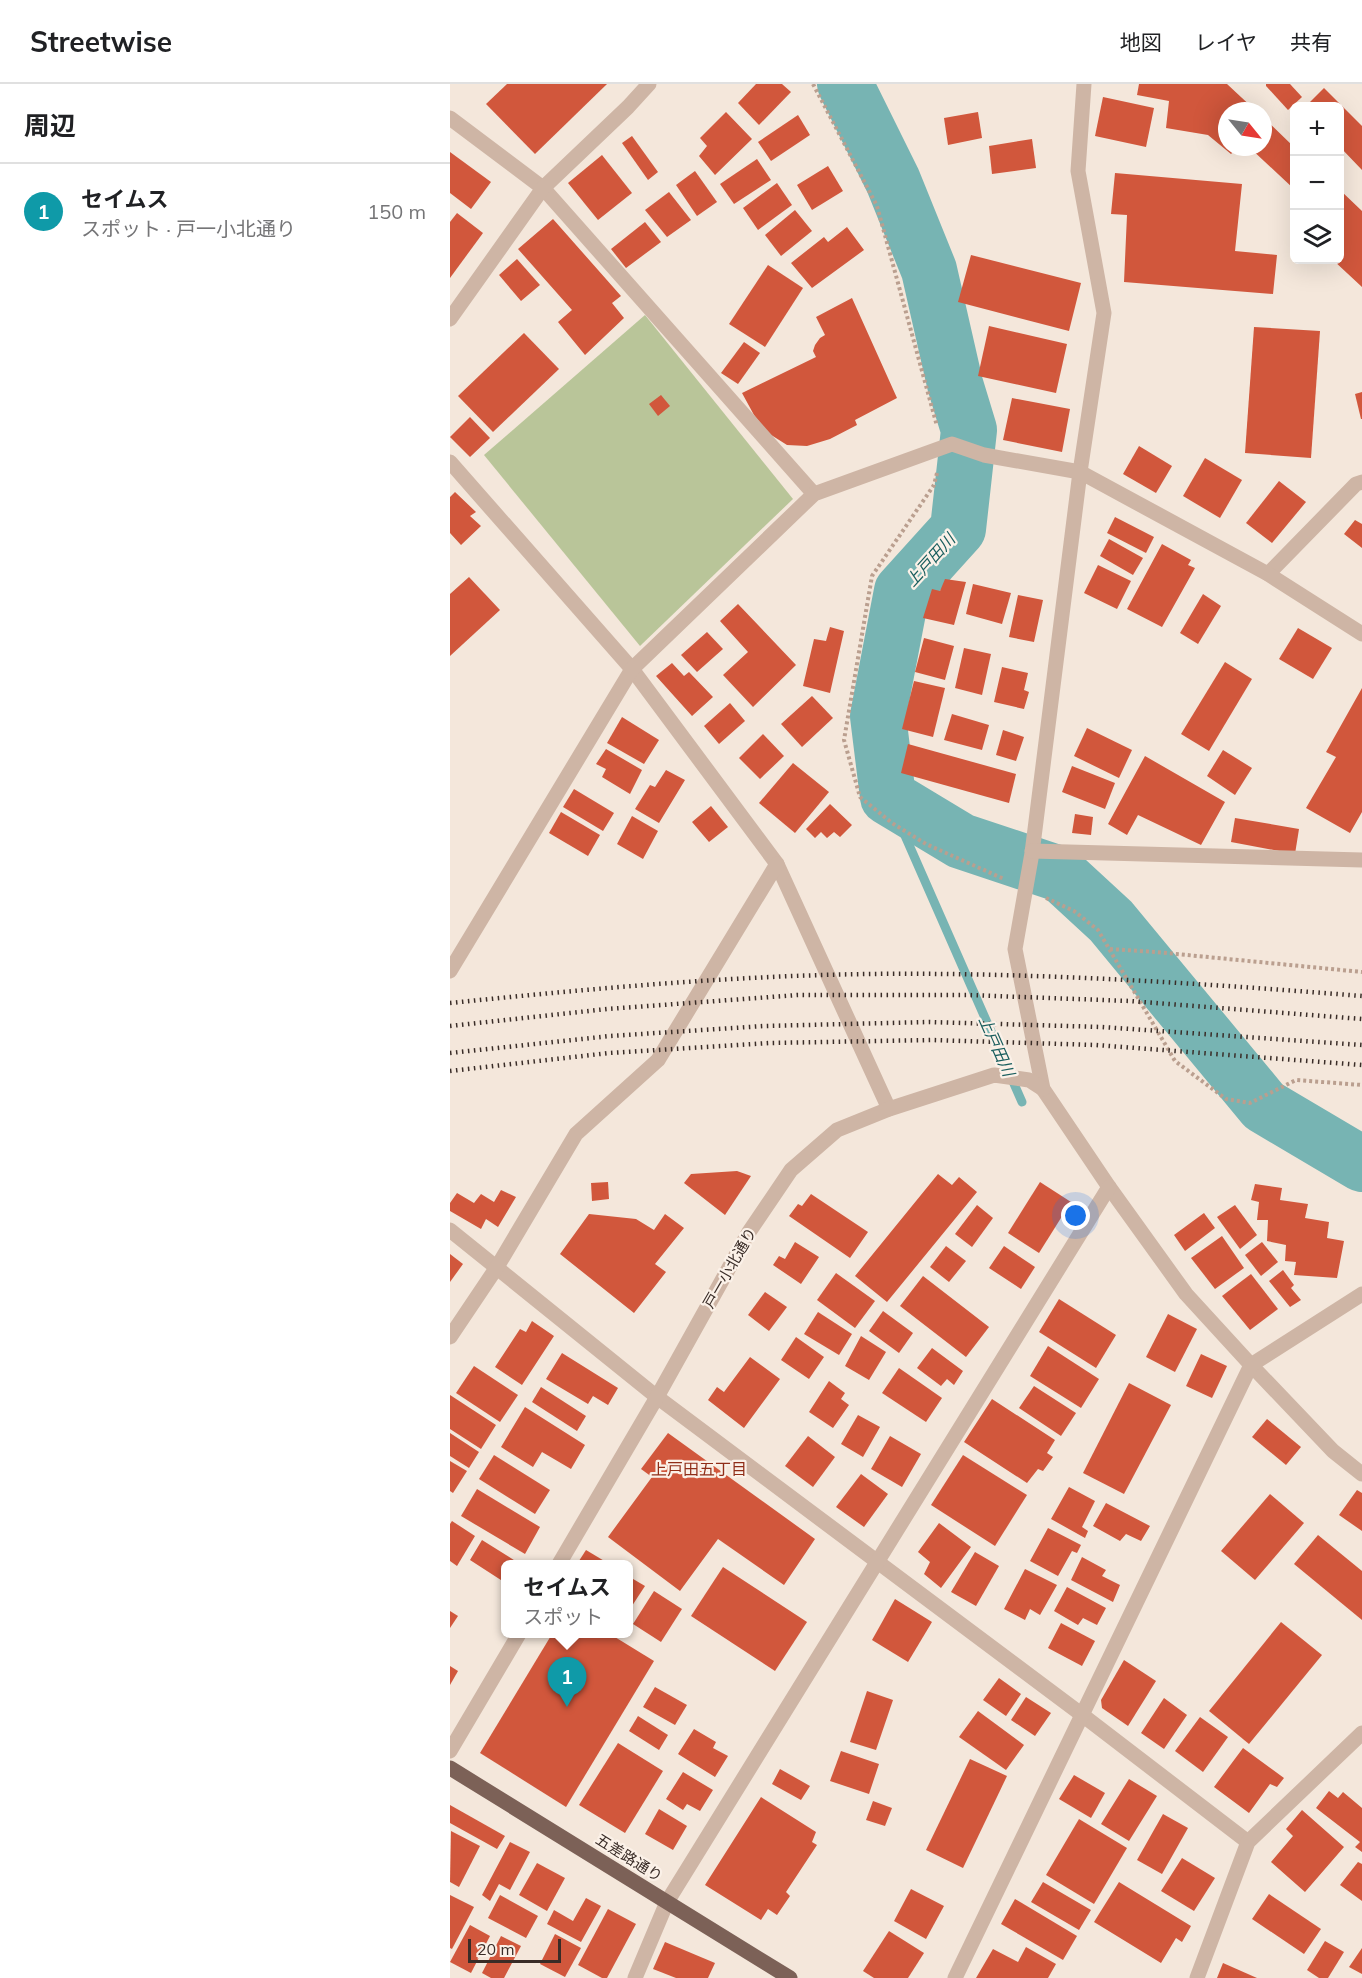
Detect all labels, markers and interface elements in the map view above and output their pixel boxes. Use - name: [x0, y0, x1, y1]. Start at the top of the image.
- text: Streetwise: [30, 24, 172, 59]
- text: 地図: [1120, 29, 1162, 55]
- text: レイヤ: [1195, 29, 1257, 55]
- text: 共有: [1290, 29, 1332, 55]
- north arrow: [1218, 102, 1272, 156]
- map controls: [1290, 102, 1344, 264]
- button: +: [1290, 102, 1344, 156]
- text: 周辺: [24, 109, 76, 142]
- button: −: [1290, 156, 1344, 210]
- text: セイムス: [81, 185, 169, 213]
- text: 1: [38, 199, 50, 224]
- text: 150 m: [367, 199, 426, 224]
- button: layers: [1290, 210, 1344, 264]
- text: スポット · 戸一小北通り: [81, 216, 296, 241]
- water label: 上戸田川: [901, 528, 960, 590]
- water label: 上戸田川: [975, 1013, 1020, 1081]
- your location: [1061, 1201, 1090, 1230]
- street label: 戸一小北通り: [699, 1224, 760, 1311]
- district label: 上戸田五丁目: [651, 1459, 747, 1479]
- popup: [501, 1560, 633, 1638]
- text: セイムス: [523, 1573, 611, 1601]
- text: スポット: [523, 1604, 603, 1629]
- pin: 1: [548, 1658, 586, 1707]
- street label: 五差路通り: [592, 1830, 666, 1886]
- scale bar: [468, 1936, 561, 1964]
- text: 20 m: [477, 1939, 514, 1959]

